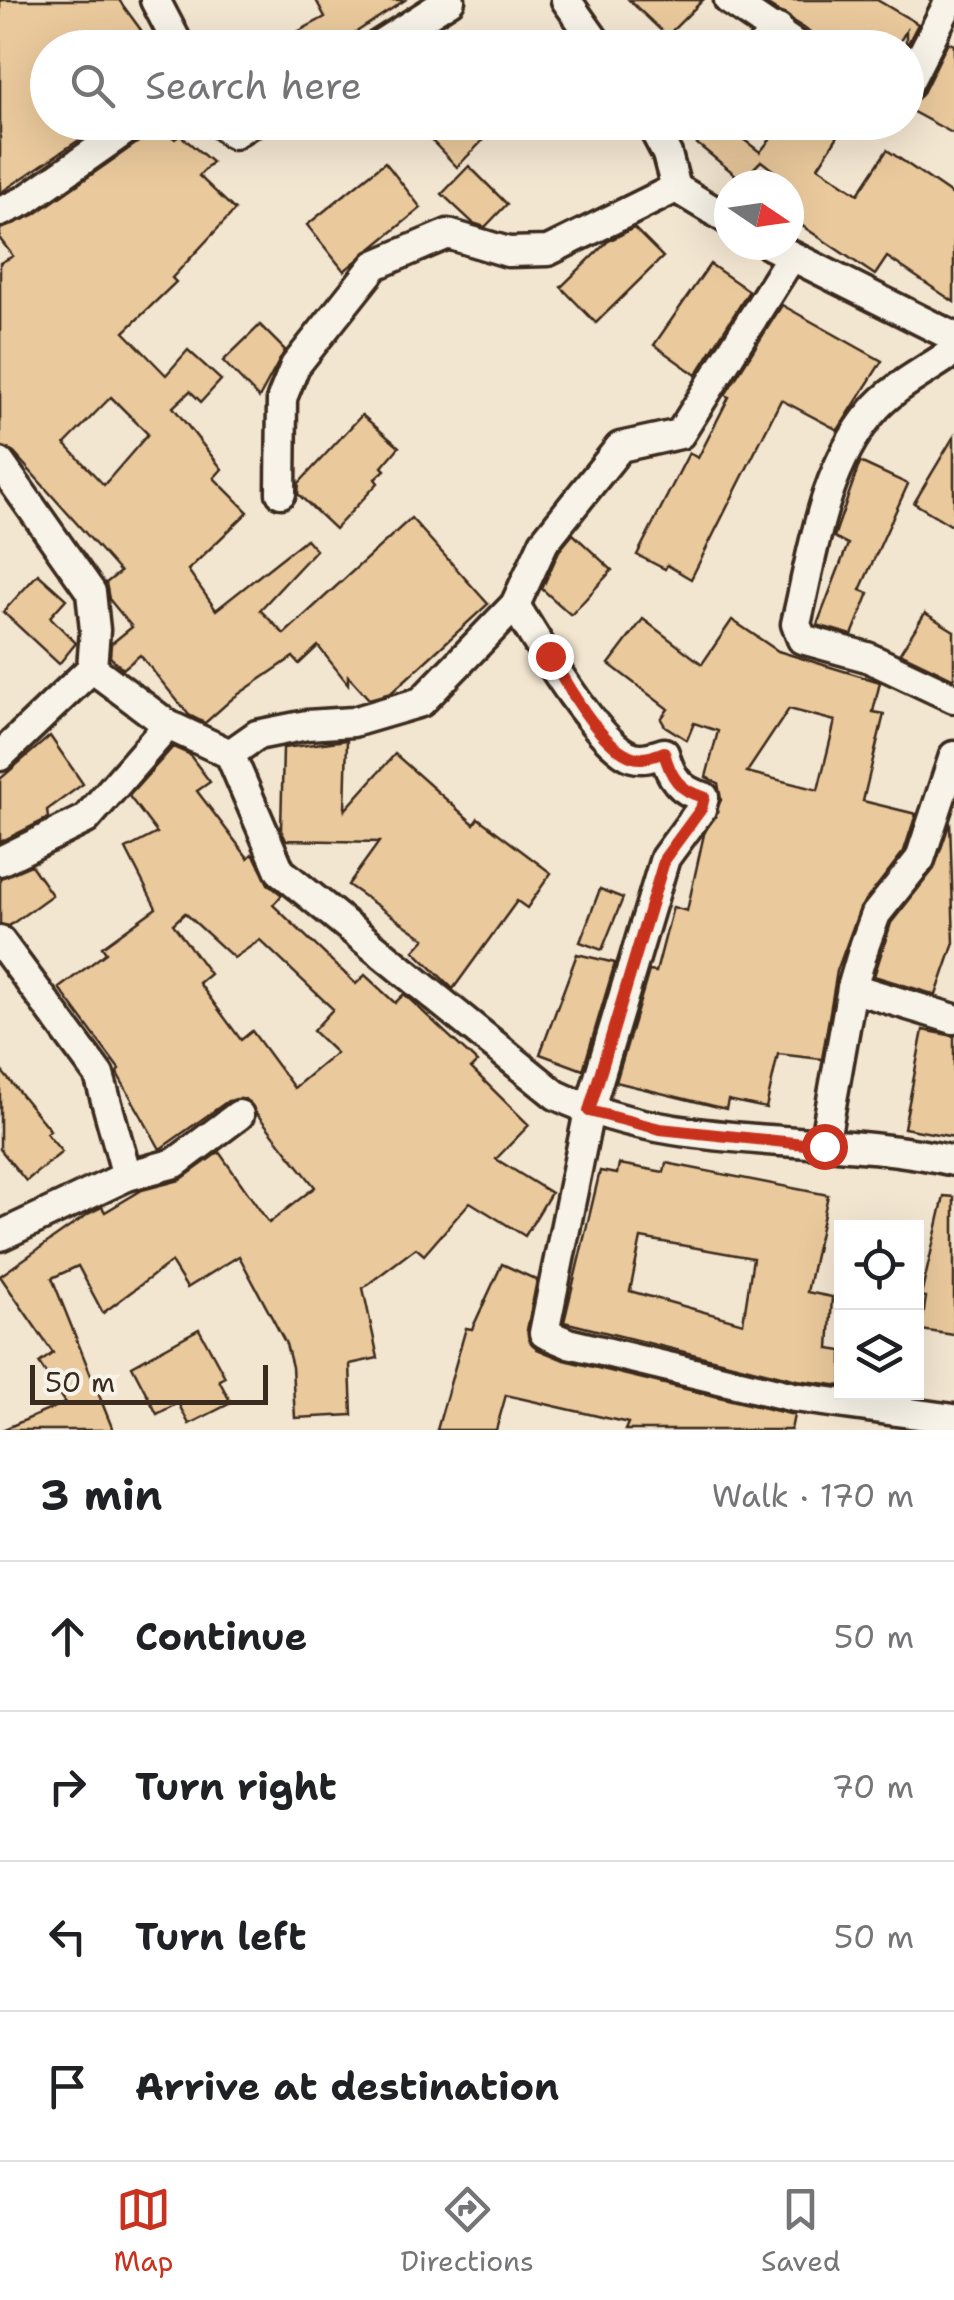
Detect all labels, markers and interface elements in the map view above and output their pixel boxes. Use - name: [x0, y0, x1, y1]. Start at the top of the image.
- search box: [30, 30, 924, 140]
- icon: search: [65, 58, 120, 113]
- text: Search here: [145, 60, 362, 111]
- north arrow: [714, 170, 804, 260]
- route end: [528, 634, 574, 680]
- route start: [802, 1124, 848, 1170]
- map controls: [834, 1220, 924, 1400]
- button: locate: [834, 1220, 924, 1310]
- button: layers: [834, 1310, 924, 1400]
- scale bar: [30, 1360, 268, 1404]
- text: 50 m: [45, 1363, 115, 1401]
- text: 3 min: [40, 1467, 162, 1523]
- text: Walk · 170 m: [712, 1474, 914, 1517]
- icon: ahead: [40, 1609, 95, 1664]
- text: Continue: [135, 1611, 307, 1662]
- text: 50 m: [834, 1615, 914, 1658]
- icon: right: [40, 1759, 95, 1814]
- text: Turn right: [135, 1761, 337, 1812]
- text: 70 m: [831, 1765, 914, 1808]
- icon: left: [40, 1909, 95, 1964]
- text: Turn left: [135, 1911, 307, 1962]
- text: 50 m: [834, 1915, 914, 1958]
- icon: arrive: [40, 2059, 95, 2114]
- text: Arrive at destination: [135, 2061, 559, 2112]
- tab: Map: [114, 2182, 173, 2280]
- tab: Directions: [400, 2182, 534, 2280]
- tab: Saved: [761, 2182, 840, 2280]

